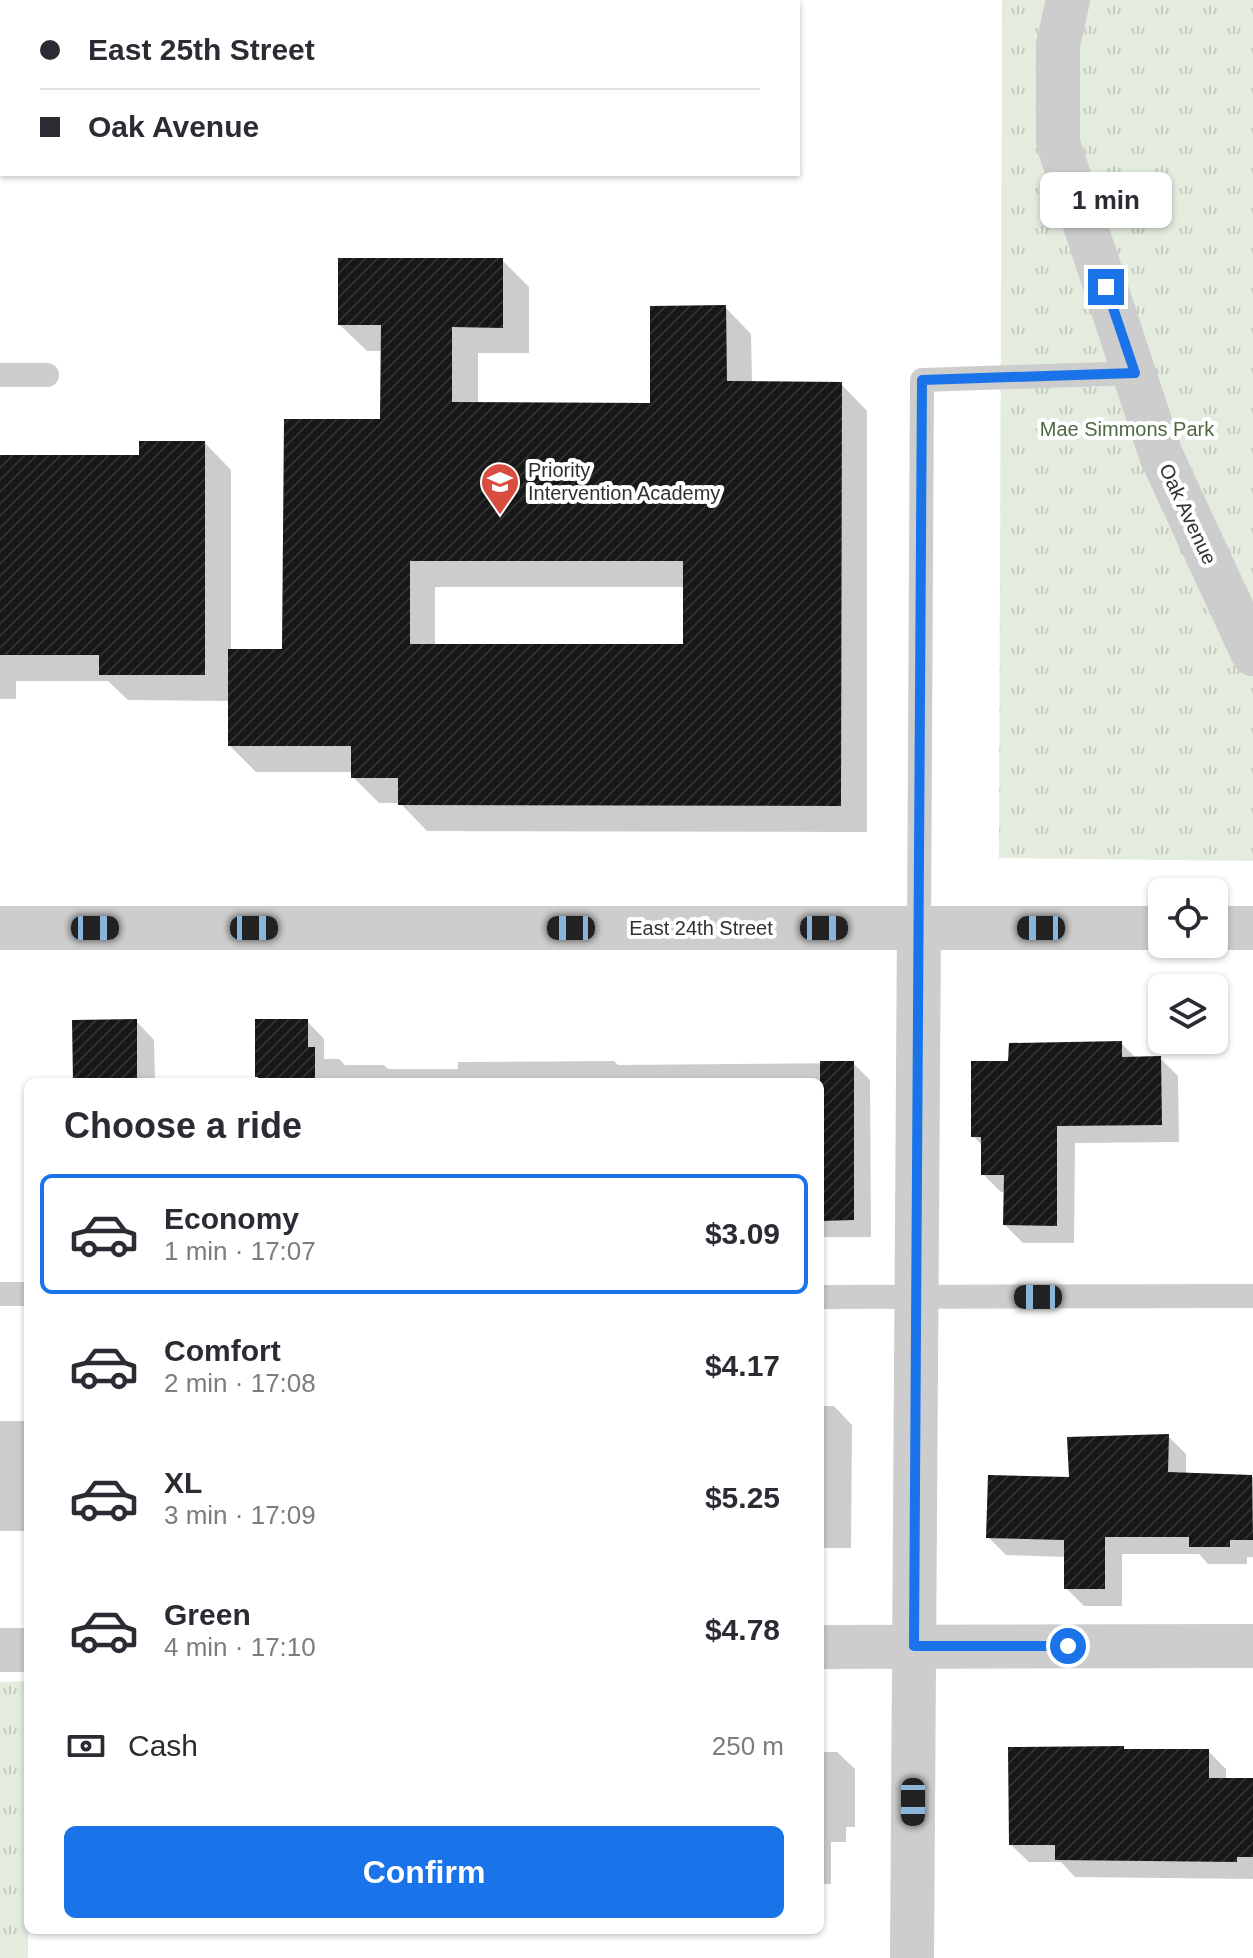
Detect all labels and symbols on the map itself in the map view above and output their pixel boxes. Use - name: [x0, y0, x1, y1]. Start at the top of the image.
- callout: 1 min: [1040, 171, 1172, 227]
- route end: [1088, 269, 1124, 305]
- park label: Mae Simmons Park: [1040, 418, 1215, 440]
- place label: Priority Intervention Academy: [528, 459, 720, 504]
- street label: Oak Avenue: [1155, 460, 1221, 568]
- school or university icon: Priority Intervention Academy: [479, 461, 521, 516]
- car: [71, 916, 119, 940]
- car: [230, 916, 278, 940]
- car: [547, 916, 595, 940]
- car: [800, 916, 848, 940]
- car: [1017, 916, 1065, 940]
- street label: East 24th Street: [629, 917, 773, 939]
- car: [1014, 1285, 1062, 1309]
- route start: [1050, 1628, 1086, 1664]
- car: [901, 1778, 925, 1826]

